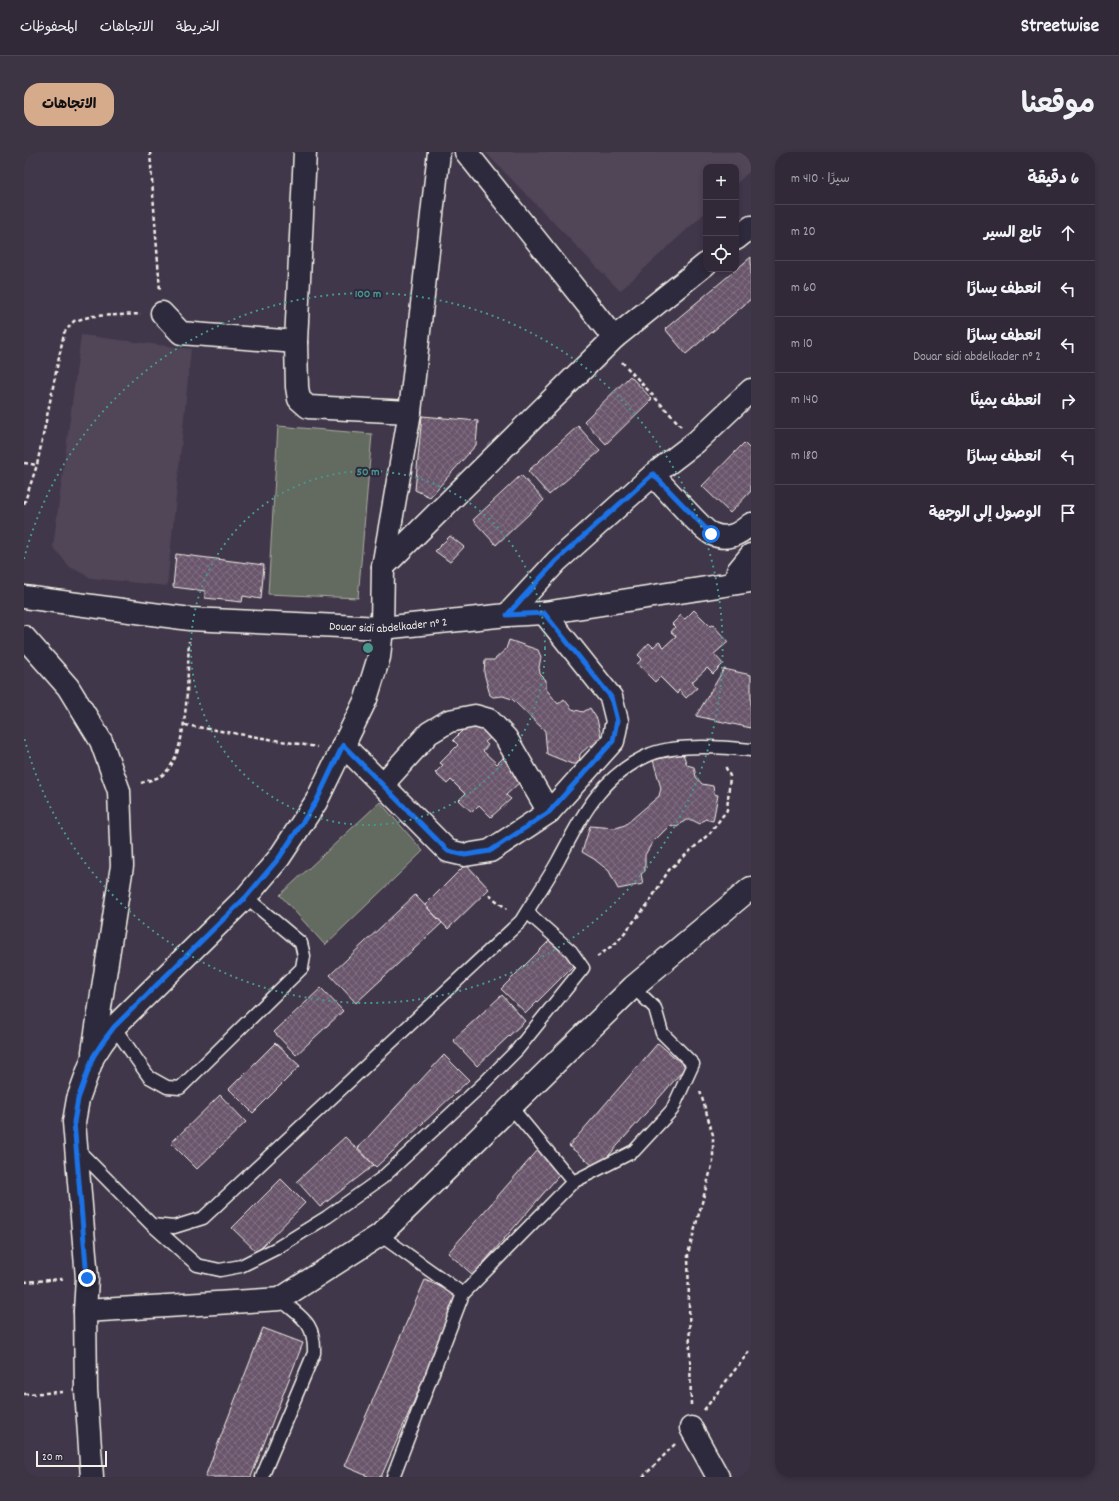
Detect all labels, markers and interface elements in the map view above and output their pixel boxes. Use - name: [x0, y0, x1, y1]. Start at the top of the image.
- text: Streetwise: [1021, 14, 1099, 41]
- text: المحفوظات: [20, 18, 78, 38]
- text: الاتجاهات: [100, 18, 154, 38]
- text: الخريطة: [176, 18, 219, 38]
- button: الاتجاهات: [24, 83, 114, 126]
- text: موقعنا: [1021, 87, 1095, 127]
- map controls: [703, 164, 739, 272]
- button: +: [703, 164, 739, 200]
- text: 6 دقيقة: [1028, 168, 1079, 192]
- text: سيرًا · 410 m: [791, 170, 850, 189]
- button: −: [703, 200, 739, 236]
- icon: ahead: [1057, 222, 1079, 244]
- text: 20 m: [791, 223, 816, 242]
- text: تابع السير: [984, 223, 1041, 245]
- button: locate: [703, 236, 739, 272]
- icon: left: [1057, 278, 1079, 300]
- text: 60 m: [791, 279, 816, 298]
- text: انعطف يسارًا: [967, 279, 1041, 301]
- text: 100 m: [355, 286, 381, 303]
- text: انعطف يسارًا: [967, 326, 1041, 348]
- icon: left: [1057, 334, 1079, 356]
- text: 10 m: [791, 335, 813, 354]
- text: Douar sidi abdelkader n° 2: [913, 348, 1041, 367]
- icon: right: [1057, 390, 1079, 412]
- text: 140 m: [791, 391, 818, 410]
- text: انعطف يمينًا: [971, 391, 1041, 413]
- icon: left: [1057, 446, 1079, 468]
- text: 180 m: [791, 447, 818, 466]
- text: انعطف يسارًا: [967, 447, 1041, 469]
- text: 50 m: [356, 464, 380, 481]
- icon: arrive: [1057, 502, 1079, 524]
- text: الوصول إلى الوجهة: [929, 503, 1041, 525]
- route start: [702, 525, 720, 543]
- street label: Douar sidi abdelkader n° 2: [329, 614, 448, 638]
- centre of rings: [361, 641, 375, 655]
- route end: [78, 1269, 96, 1287]
- scale bar: [36, 1449, 107, 1468]
- text: 20 m: [42, 1450, 63, 1466]

